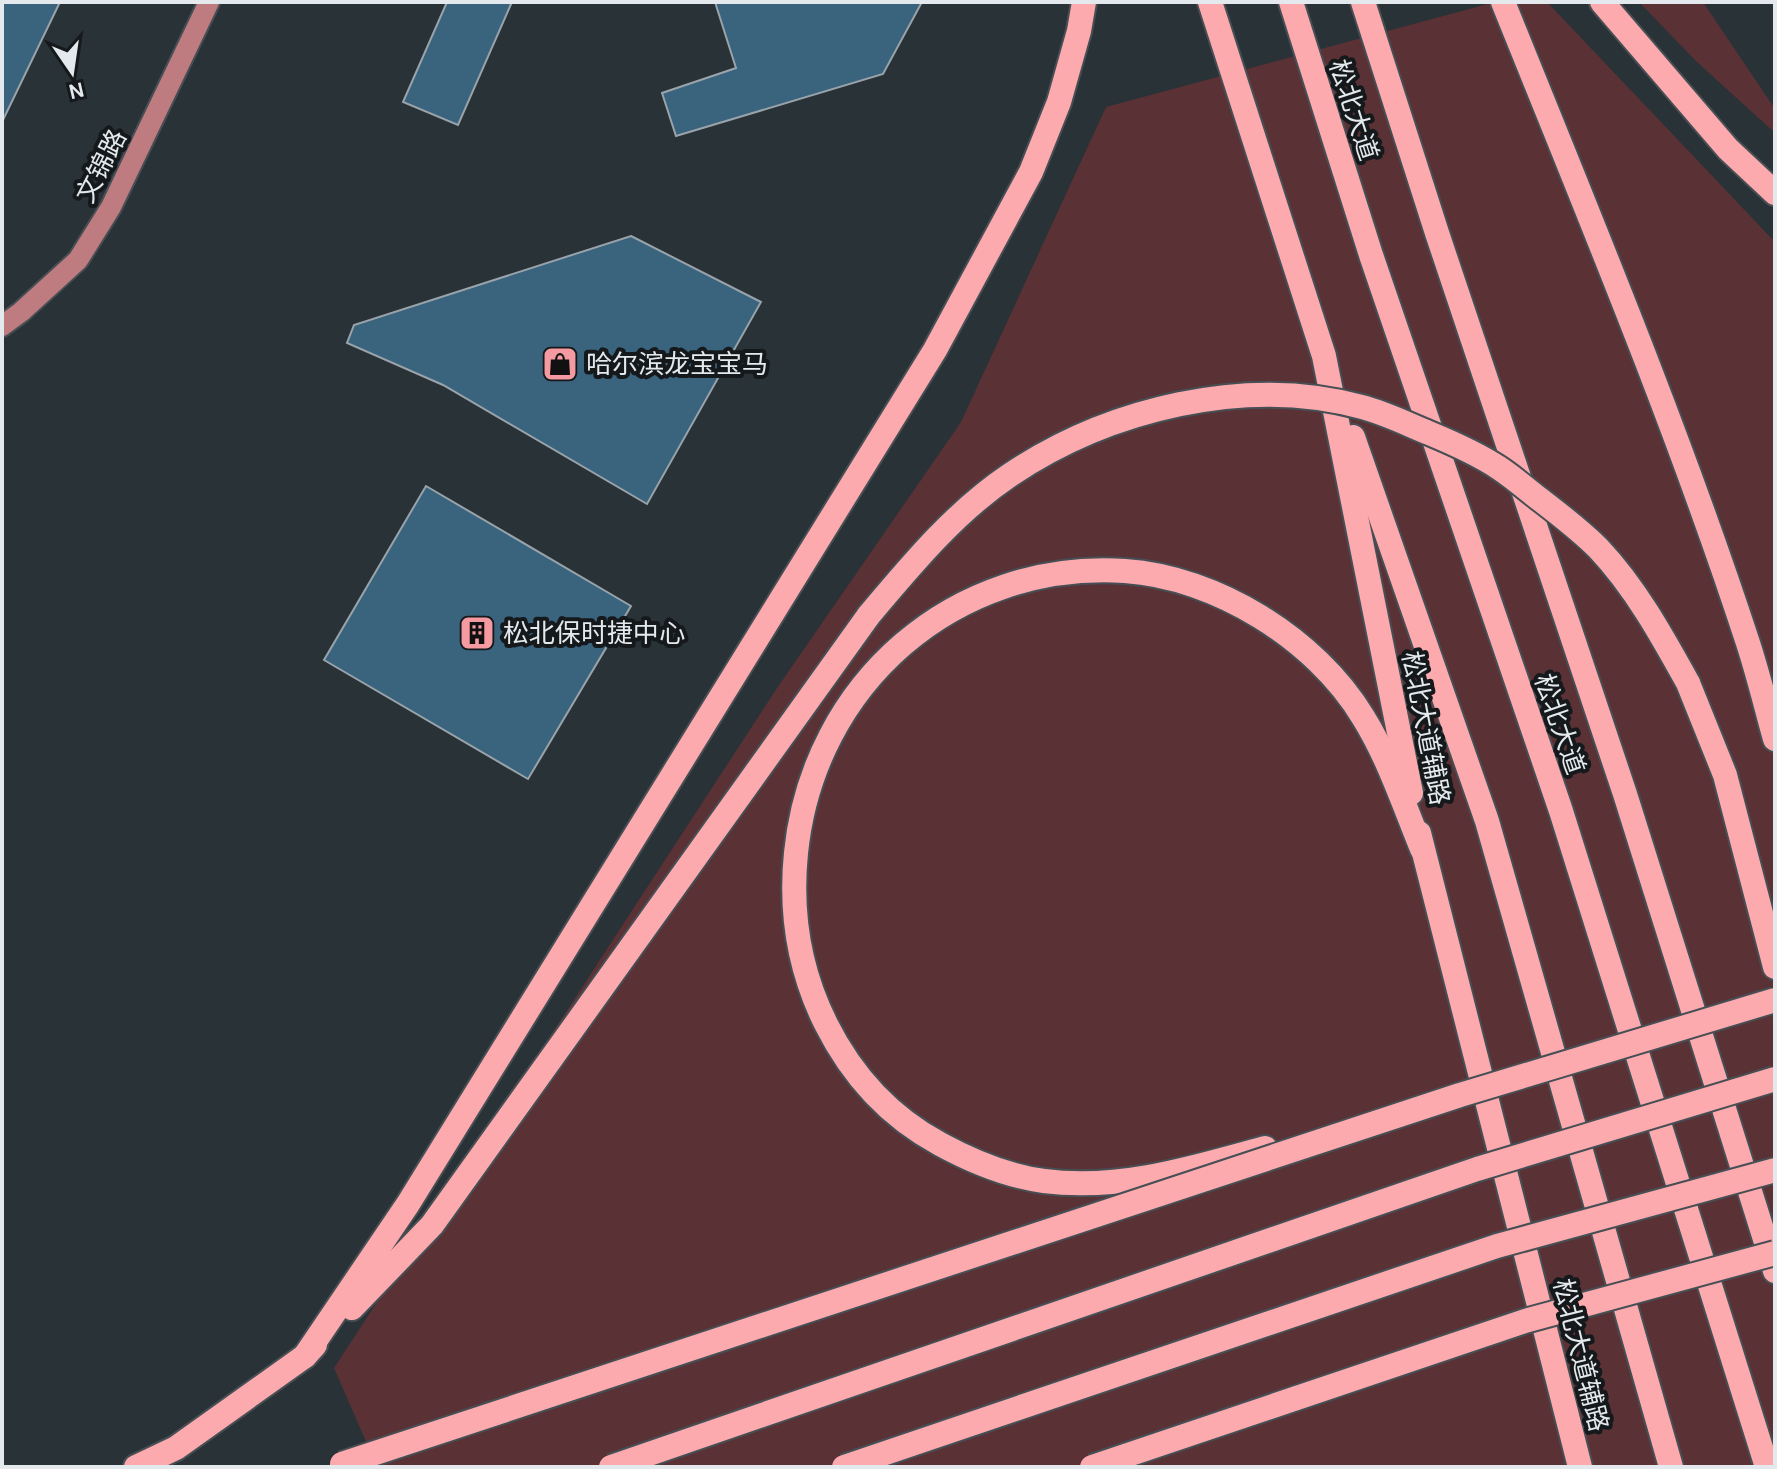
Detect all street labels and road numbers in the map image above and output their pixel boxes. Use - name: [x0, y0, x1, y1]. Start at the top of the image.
- street label: 松北大道: [1323, 56, 1384, 164]
- street label: 文锦路: [70, 124, 133, 208]
- street label: 松北大道辅路: [1395, 649, 1456, 808]
- street label: 松北大道: [1528, 670, 1591, 778]
- street label: 松北大道辅路: [1547, 1276, 1614, 1435]

